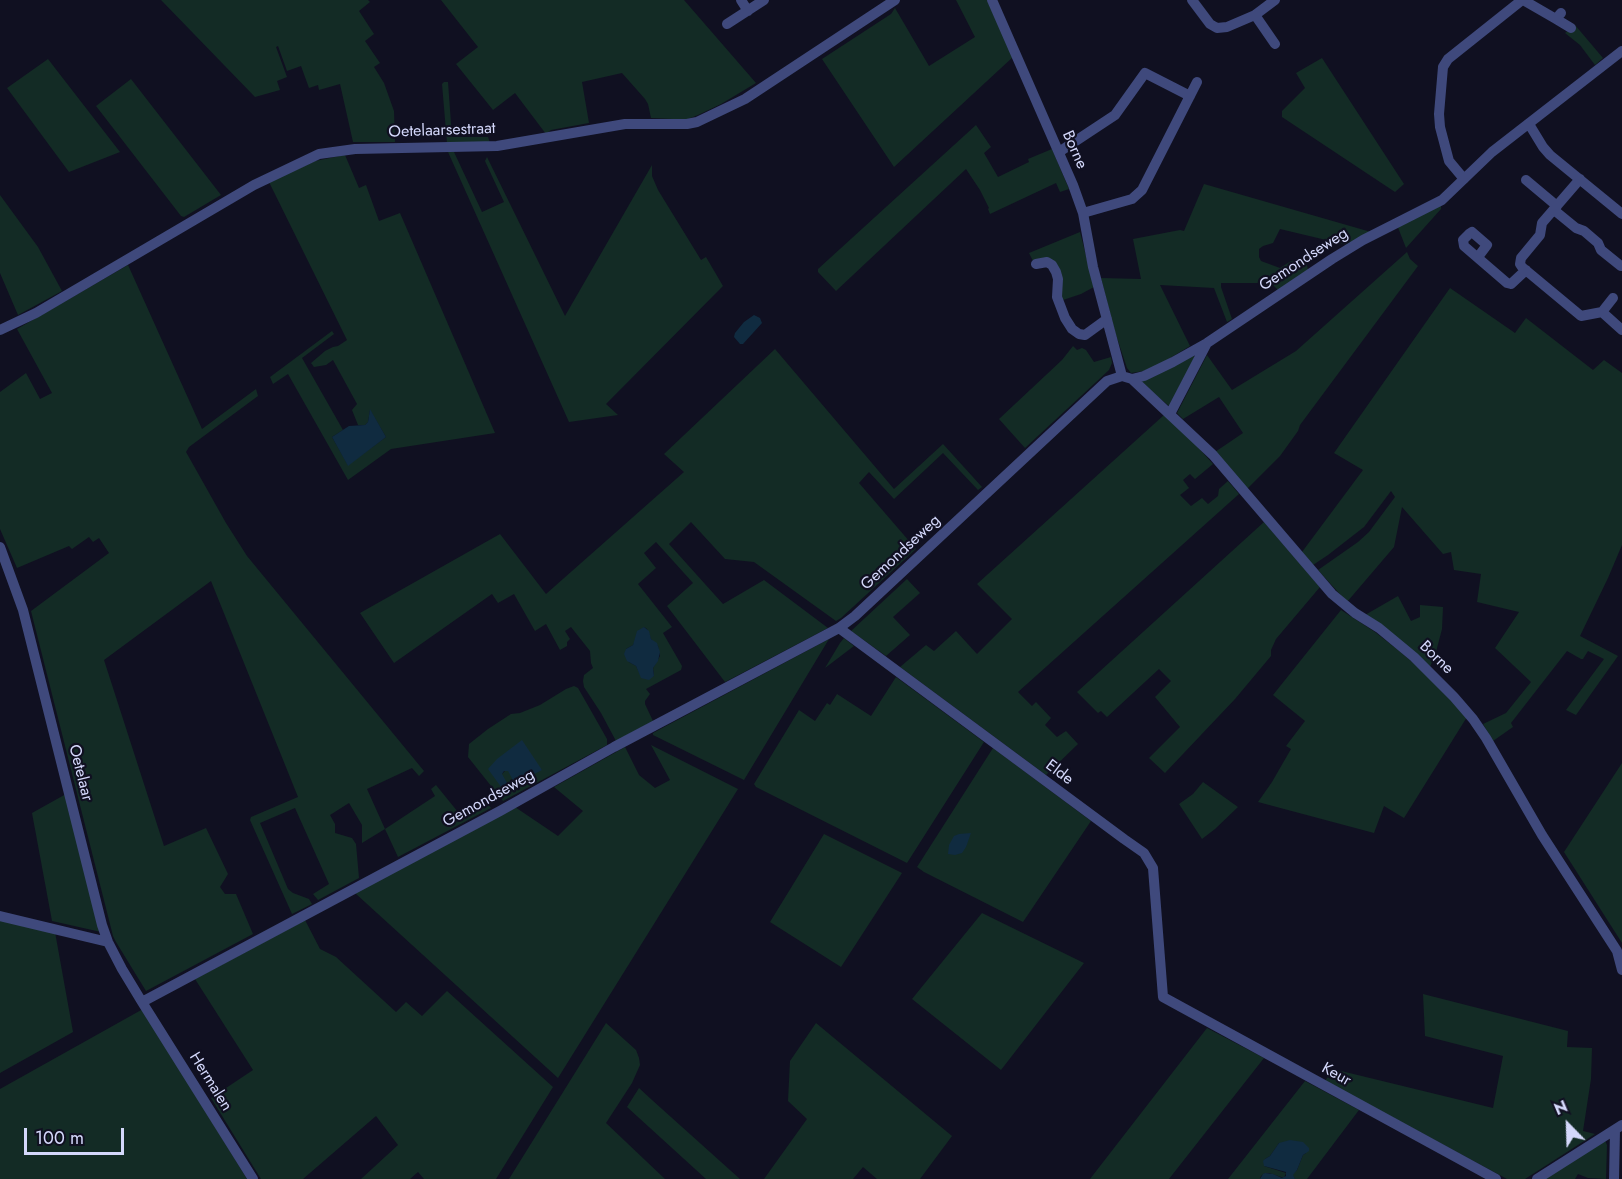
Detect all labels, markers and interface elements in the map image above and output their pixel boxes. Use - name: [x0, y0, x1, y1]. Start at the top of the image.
- street label: Oetelaarsestraat: [388, 120, 496, 142]
- street label: Borne: [1057, 128, 1091, 172]
- street label: Gemondseweg: [1256, 224, 1352, 296]
- street label: Gemondseweg: [857, 511, 945, 595]
- street label: Borne: [1415, 637, 1457, 679]
- street label: Oetelaar: [64, 743, 96, 803]
- street label: Elde: [1041, 756, 1077, 790]
- street label: Gemondseweg: [440, 766, 538, 832]
- street label: Hermalen: [184, 1049, 236, 1115]
- street label: Keur: [1318, 1059, 1354, 1091]
- north arrow: [1538, 1095, 1598, 1155]
- text: N: [1550, 1095, 1571, 1121]
- scale bar: [27, 1116, 128, 1154]
- text: 100 m: [35, 1125, 84, 1151]

